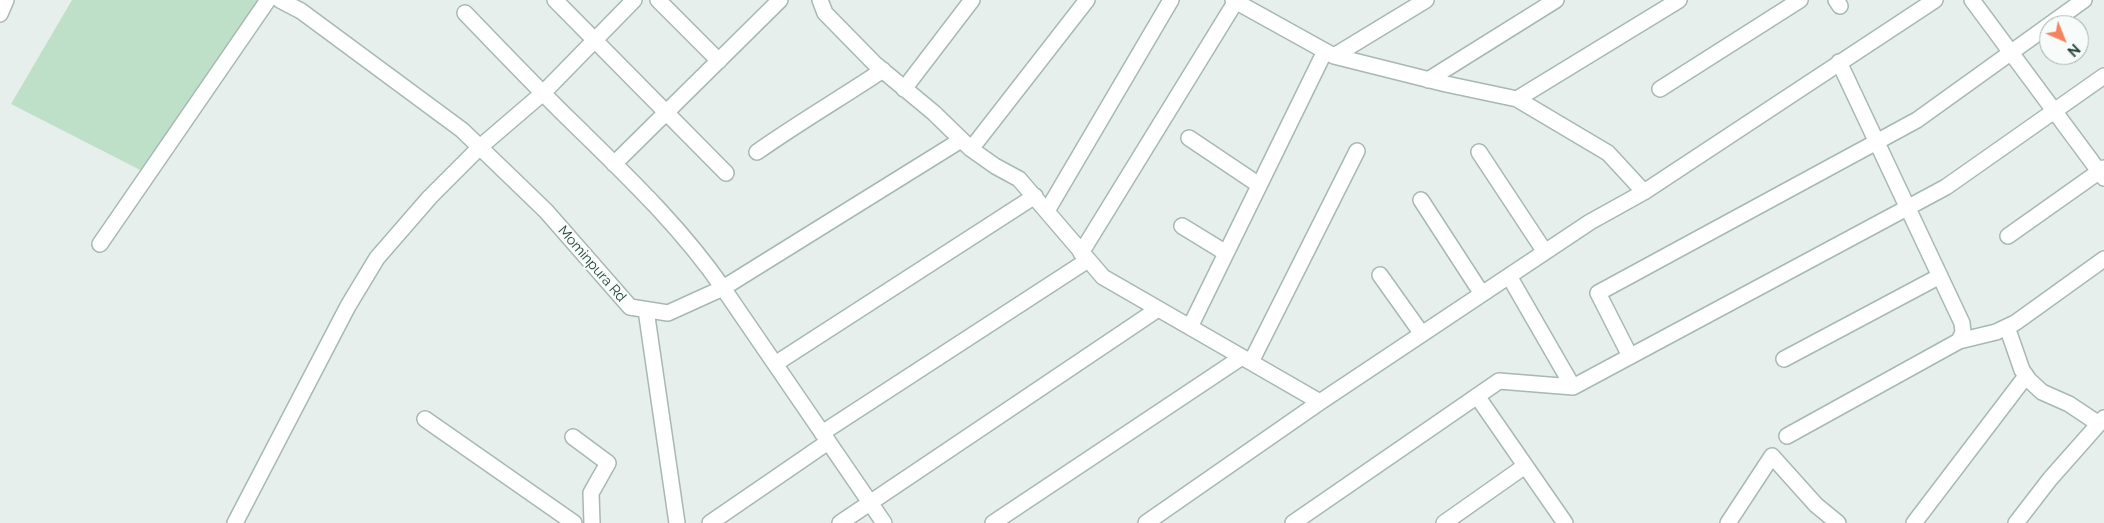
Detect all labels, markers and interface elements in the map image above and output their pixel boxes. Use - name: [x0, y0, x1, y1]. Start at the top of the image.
- north arrow: [2039, 15, 2089, 65]
- text: N: [2064, 41, 2083, 60]
- street label: Mominpura Rd: [554, 223, 630, 305]

